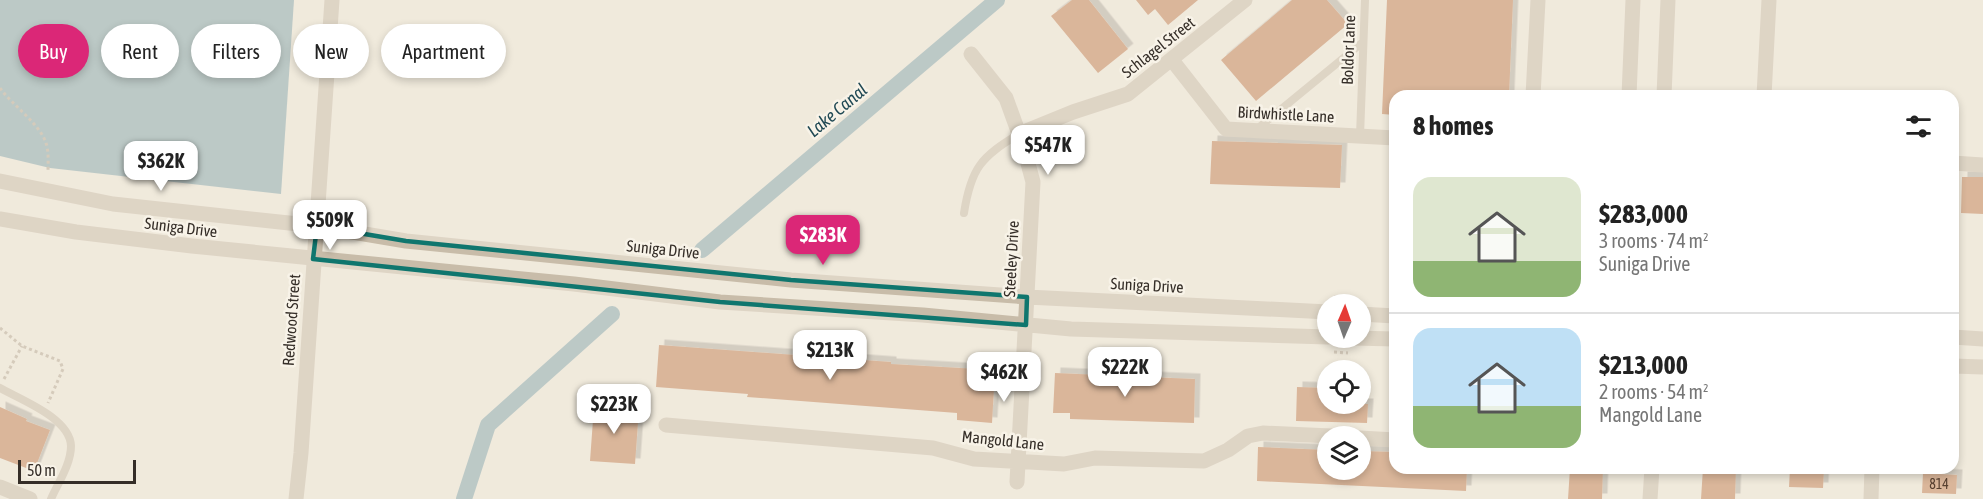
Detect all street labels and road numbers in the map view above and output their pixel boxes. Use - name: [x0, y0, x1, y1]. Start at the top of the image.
- street label: Schlagel Street: [1118, 13, 1199, 82]
- street label: Boldor Lane: [1338, 15, 1358, 85]
- street label: Birdwhistle Lane: [1237, 102, 1335, 126]
- street label: Suniga Drive: [143, 214, 218, 241]
- street label: Steeley Drive: [1000, 220, 1023, 298]
- street label: Suniga Drive: [626, 236, 700, 263]
- street label: Redwood Street: [279, 273, 303, 367]
- street label: Suniga Drive: [1110, 274, 1184, 297]
- street label: Mangold Lane: [961, 427, 1045, 454]

